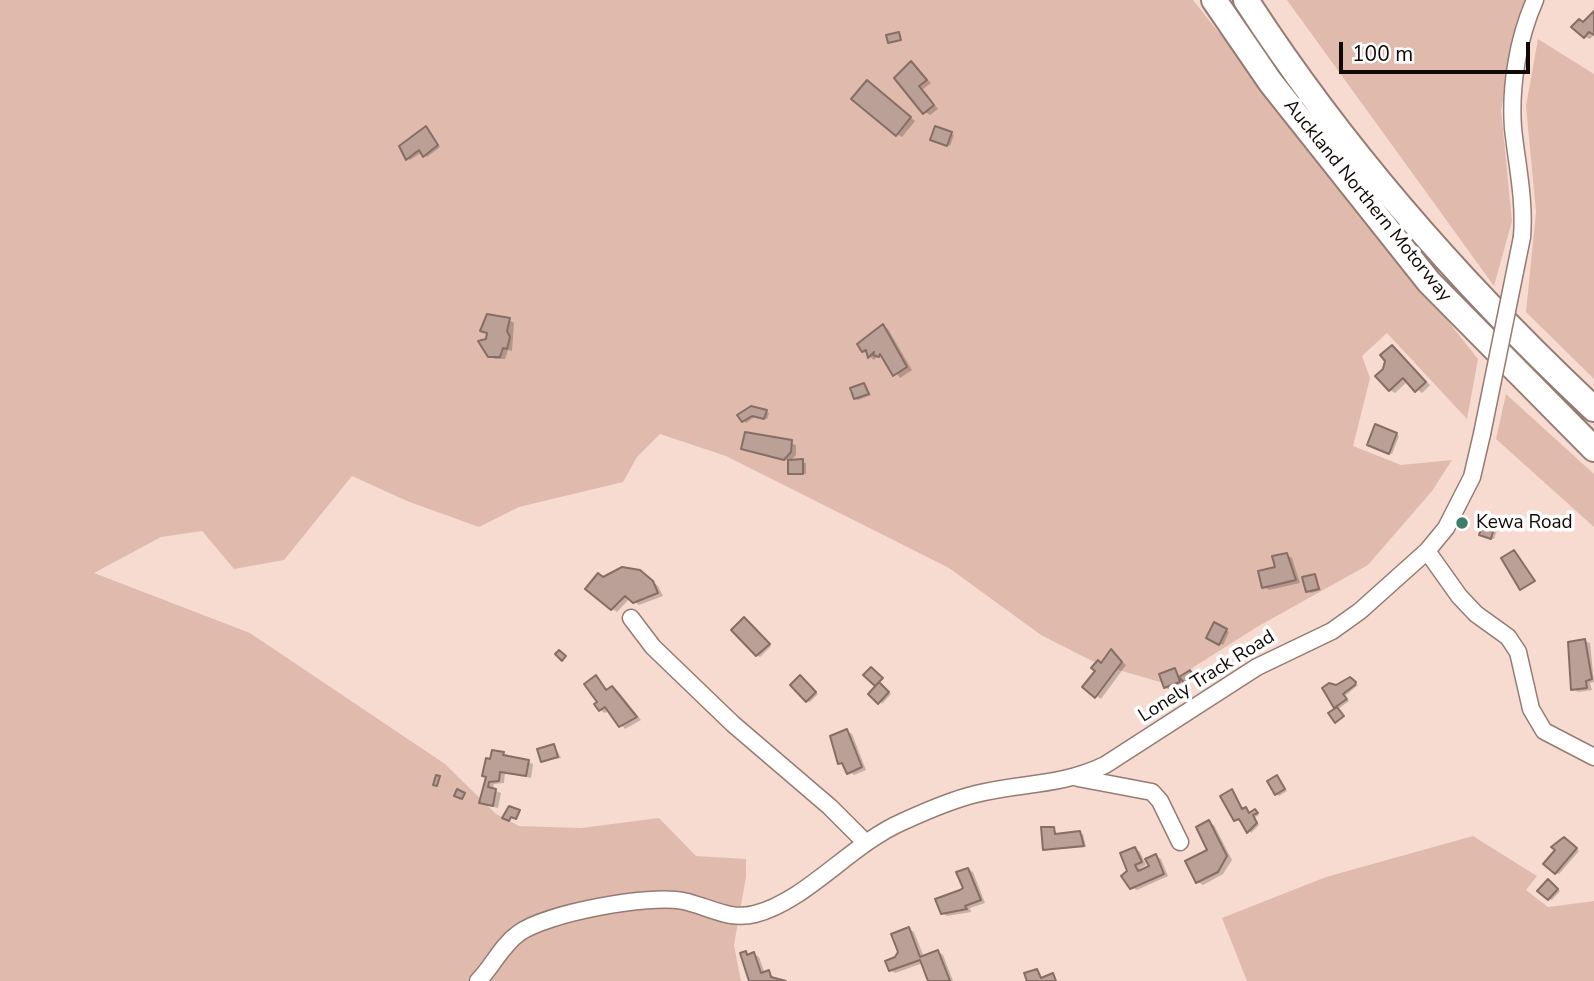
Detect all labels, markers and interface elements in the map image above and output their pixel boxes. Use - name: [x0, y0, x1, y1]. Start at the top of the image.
- scale bar: [1342, 28, 1533, 72]
- text: 100 m: [1352, 40, 1413, 68]
- street label: Auckland Northern Motorway: [1278, 95, 1456, 307]
- place label: Kewa Road: [1476, 512, 1573, 534]
- marker: Kewa Road: [1454, 515, 1470, 531]
- street label: Lonely Track Road: [1135, 626, 1279, 728]

